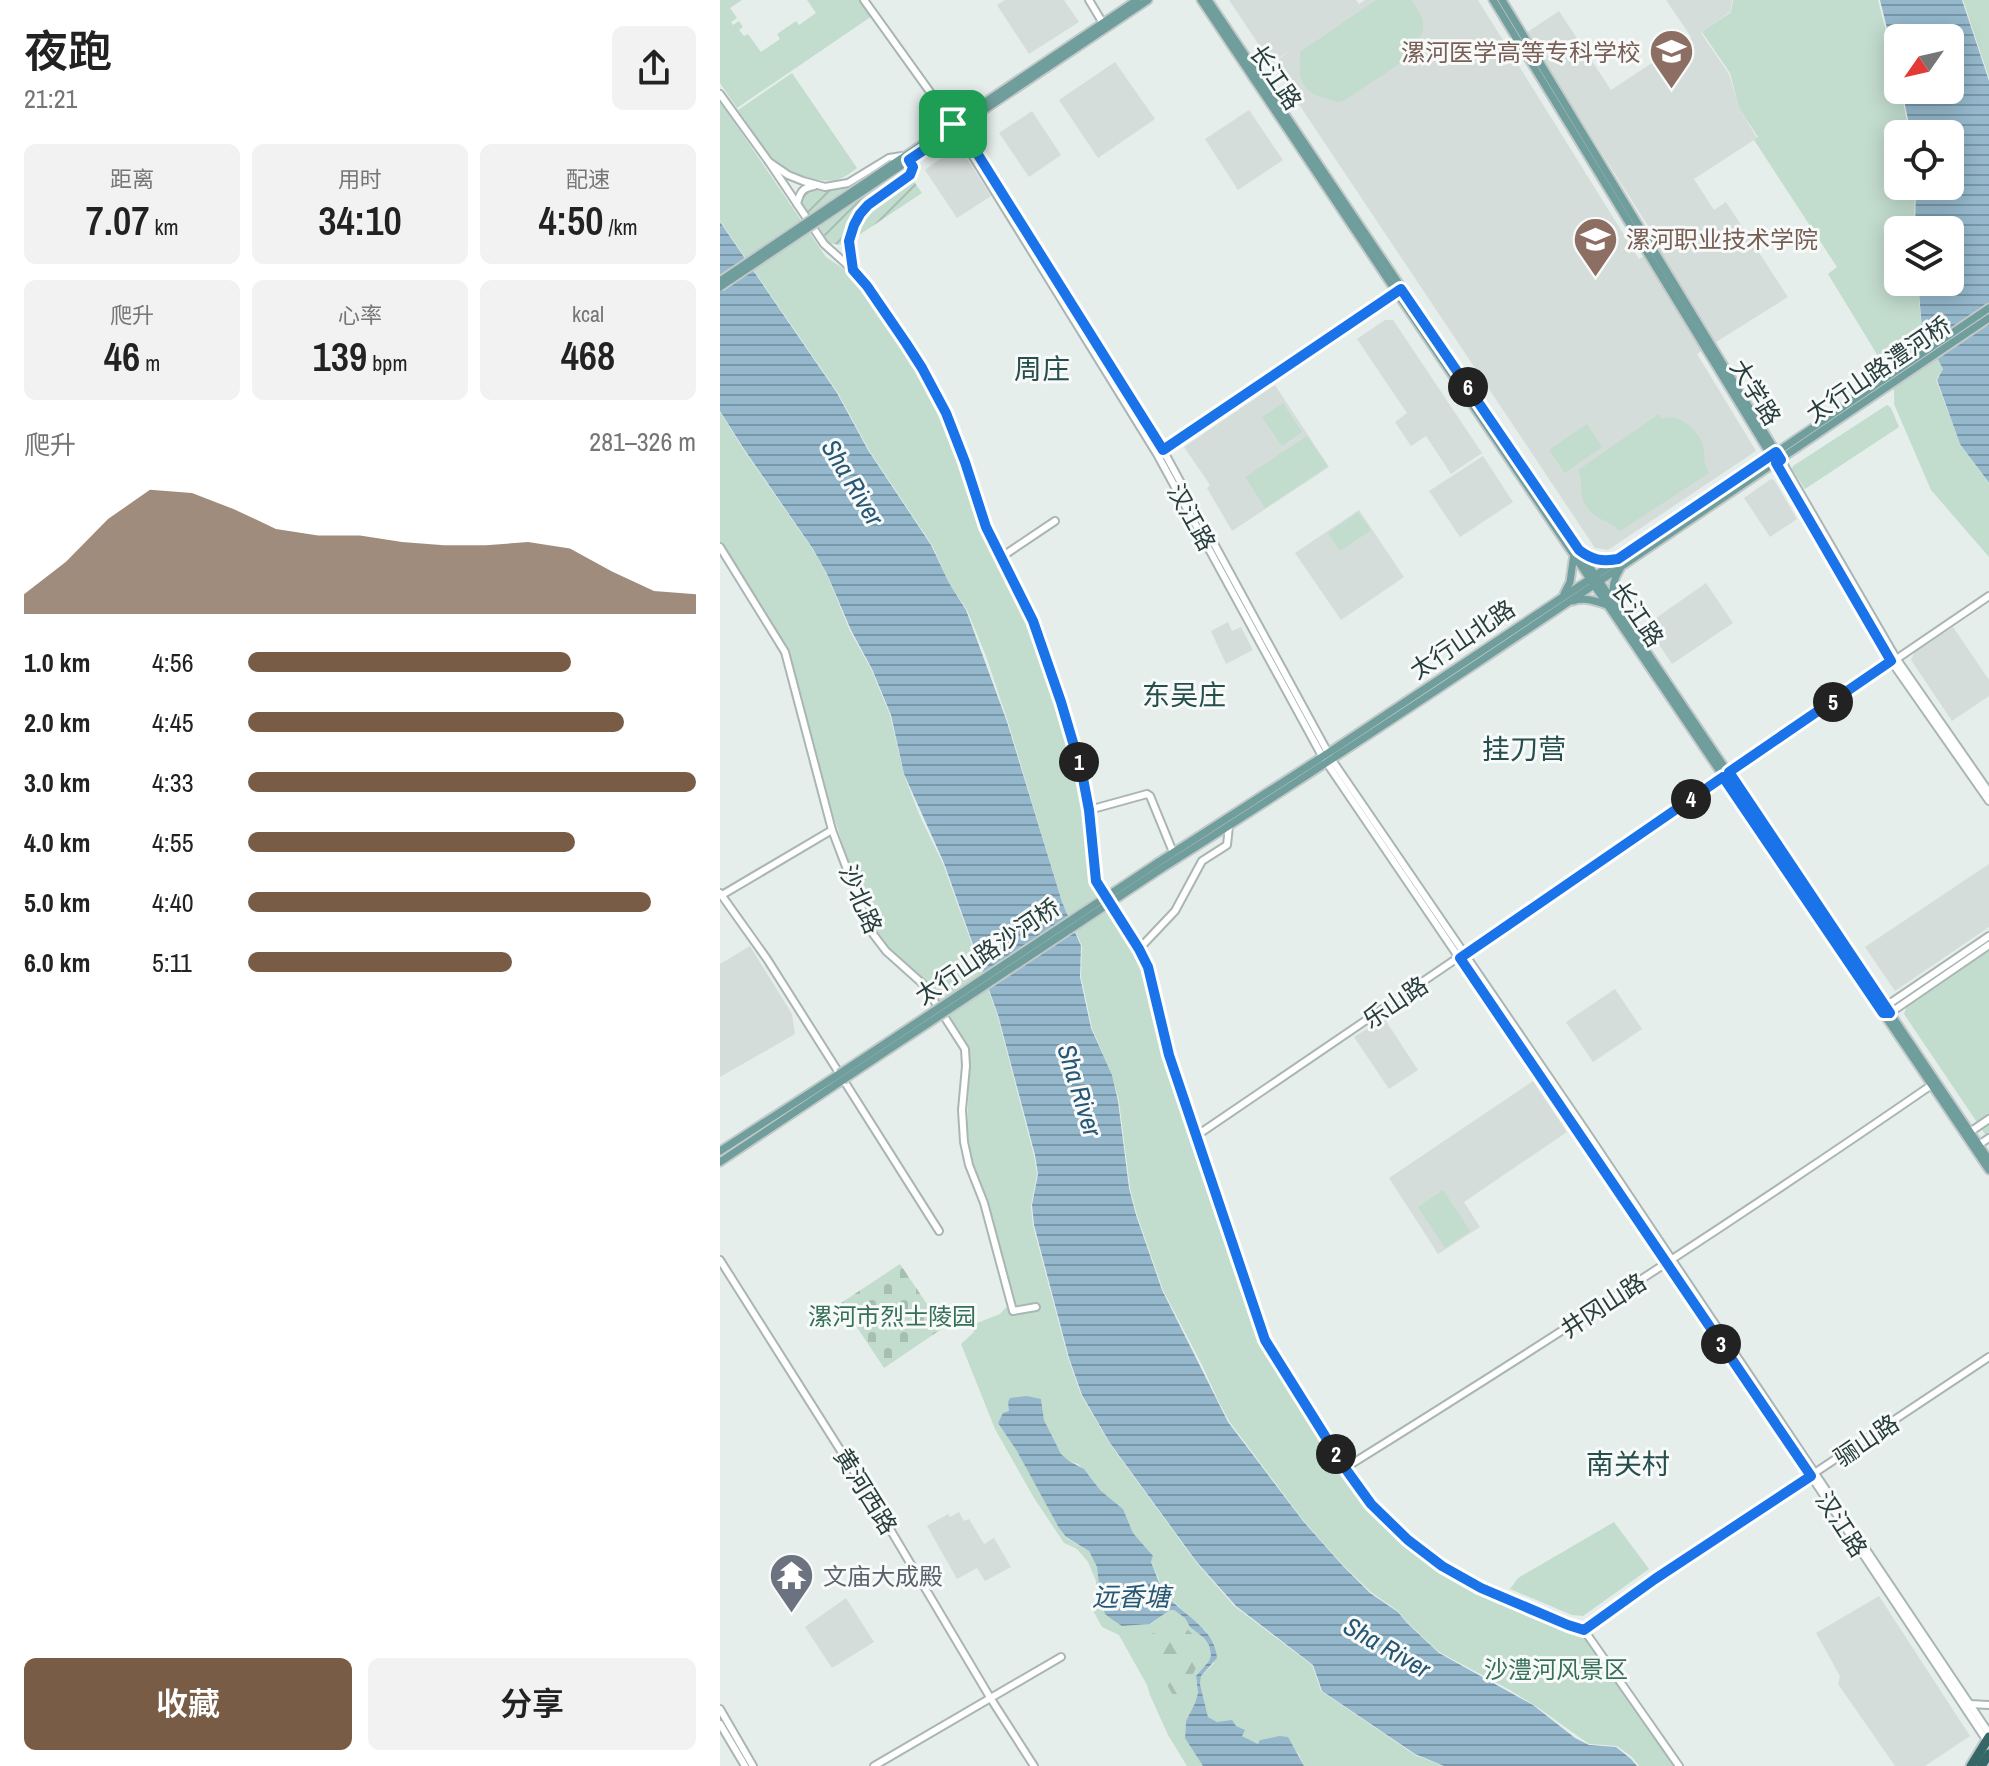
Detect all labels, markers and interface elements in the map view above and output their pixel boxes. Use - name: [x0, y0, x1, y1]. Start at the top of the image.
- text: 夜跑: [24, 21, 112, 81]
- north arrow: [1884, 24, 1964, 104]
- map controls: [1884, 24, 1964, 296]
- button: share: [612, 26, 696, 110]
- school or university icon: 漯河医学高等专科学校: [1648, 28, 1696, 91]
- place label: 漯河医学高等专科学校: [1401, 36, 1641, 68]
- street label: 长江路: [1243, 38, 1309, 116]
- text: 21:21: [24, 81, 77, 116]
- pin: [919, 90, 987, 158]
- icon: arrive: [931, 102, 975, 146]
- button: locate: [1884, 120, 1964, 200]
- text: 距离: [110, 164, 154, 194]
- text: 用时: [338, 164, 382, 194]
- text: 配速: [566, 164, 610, 194]
- text: 7.07: [86, 194, 149, 247]
- text: 34:10: [318, 194, 402, 247]
- text: 4:50: [538, 194, 603, 247]
- text: km: [149, 212, 178, 242]
- text: /km: [603, 212, 638, 242]
- school or university icon: 漯河职业技术学院: [1571, 215, 1619, 278]
- button: layers: [1884, 216, 1964, 296]
- place label: 漯河职业技术学院: [1626, 223, 1818, 255]
- text: kcal: [572, 299, 604, 329]
- text: 爬升: [110, 300, 154, 330]
- text: 心率: [338, 300, 382, 330]
- street label: 太行山路澧河桥: [1799, 309, 1957, 429]
- text: 468: [561, 329, 615, 382]
- text: 46: [104, 330, 140, 383]
- text: 139: [313, 330, 367, 383]
- text: m: [140, 348, 160, 378]
- text: bpm: [367, 348, 407, 378]
- district label: 周庄: [1014, 350, 1070, 388]
- street label: 大学路: [1723, 353, 1789, 431]
- pin: 6: [1448, 367, 1488, 407]
- text: 6: [1463, 372, 1473, 402]
- text: 281–326 m: [589, 424, 696, 459]
- text: 爬升: [24, 427, 76, 462]
- water label: Sha River: [814, 432, 893, 532]
- street label: 汉江路: [1161, 478, 1223, 556]
- street label: 长江路: [1605, 575, 1671, 653]
- street label: 太行山北路: [1403, 592, 1521, 686]
- text: 1.0 km: [24, 645, 90, 680]
- text: 4:56: [152, 645, 194, 680]
- district label: 东吴庄: [1142, 676, 1226, 714]
- pin: 5: [1813, 682, 1853, 722]
- text: 5: [1828, 687, 1838, 717]
- text: 2.0 km: [24, 705, 90, 740]
- text: 4:45: [152, 705, 194, 740]
- district label: 挂刀营: [1482, 730, 1566, 768]
- pin: 1: [1059, 742, 1099, 782]
- text: 1: [1074, 747, 1084, 777]
- text: 3.0 km: [24, 765, 90, 800]
- text: 4:33: [152, 765, 194, 800]
- pin: 4: [1671, 779, 1711, 819]
- text: 4: [1686, 784, 1696, 814]
- text: 4.0 km: [24, 825, 90, 860]
- text: 4:55: [152, 825, 194, 860]
- street label: 沙北路: [832, 860, 890, 938]
- text: 5.0 km: [24, 885, 90, 920]
- text: 4:40: [152, 885, 194, 920]
- street label: 太行山路沙河桥: [908, 891, 1066, 1011]
- text: 6.0 km: [24, 945, 90, 980]
- text: 5:11: [152, 945, 192, 980]
- street label: 乐山路: [1356, 969, 1434, 1035]
- water label: Sha River: [1049, 1040, 1111, 1141]
- street label: 井冈山路: [1554, 1265, 1652, 1345]
- park label: 漯河市烈士陵园: [808, 1300, 976, 1332]
- pin: 3: [1701, 1324, 1741, 1364]
- text: 3: [1716, 1329, 1726, 1359]
- street label: 骊山路: [1827, 1407, 1905, 1473]
- pin: 2: [1316, 1434, 1356, 1474]
- text: 2: [1331, 1439, 1341, 1469]
- street label: 黄河西路: [827, 1442, 905, 1540]
- district label: 南关村: [1586, 1445, 1670, 1483]
- street label: 汉江路: [1809, 1485, 1875, 1563]
- temple icon: 文庙大成殿: [768, 1552, 816, 1615]
- place label: 文庙大成殿: [823, 1560, 943, 1592]
- water label: 远香塘: [1092, 1579, 1174, 1614]
- water label: Sha River: [1337, 1608, 1438, 1686]
- park label: 沙澧河风景区: [1484, 1653, 1628, 1685]
- button: 收藏: [24, 1658, 352, 1750]
- button: 分享: [368, 1658, 696, 1750]

